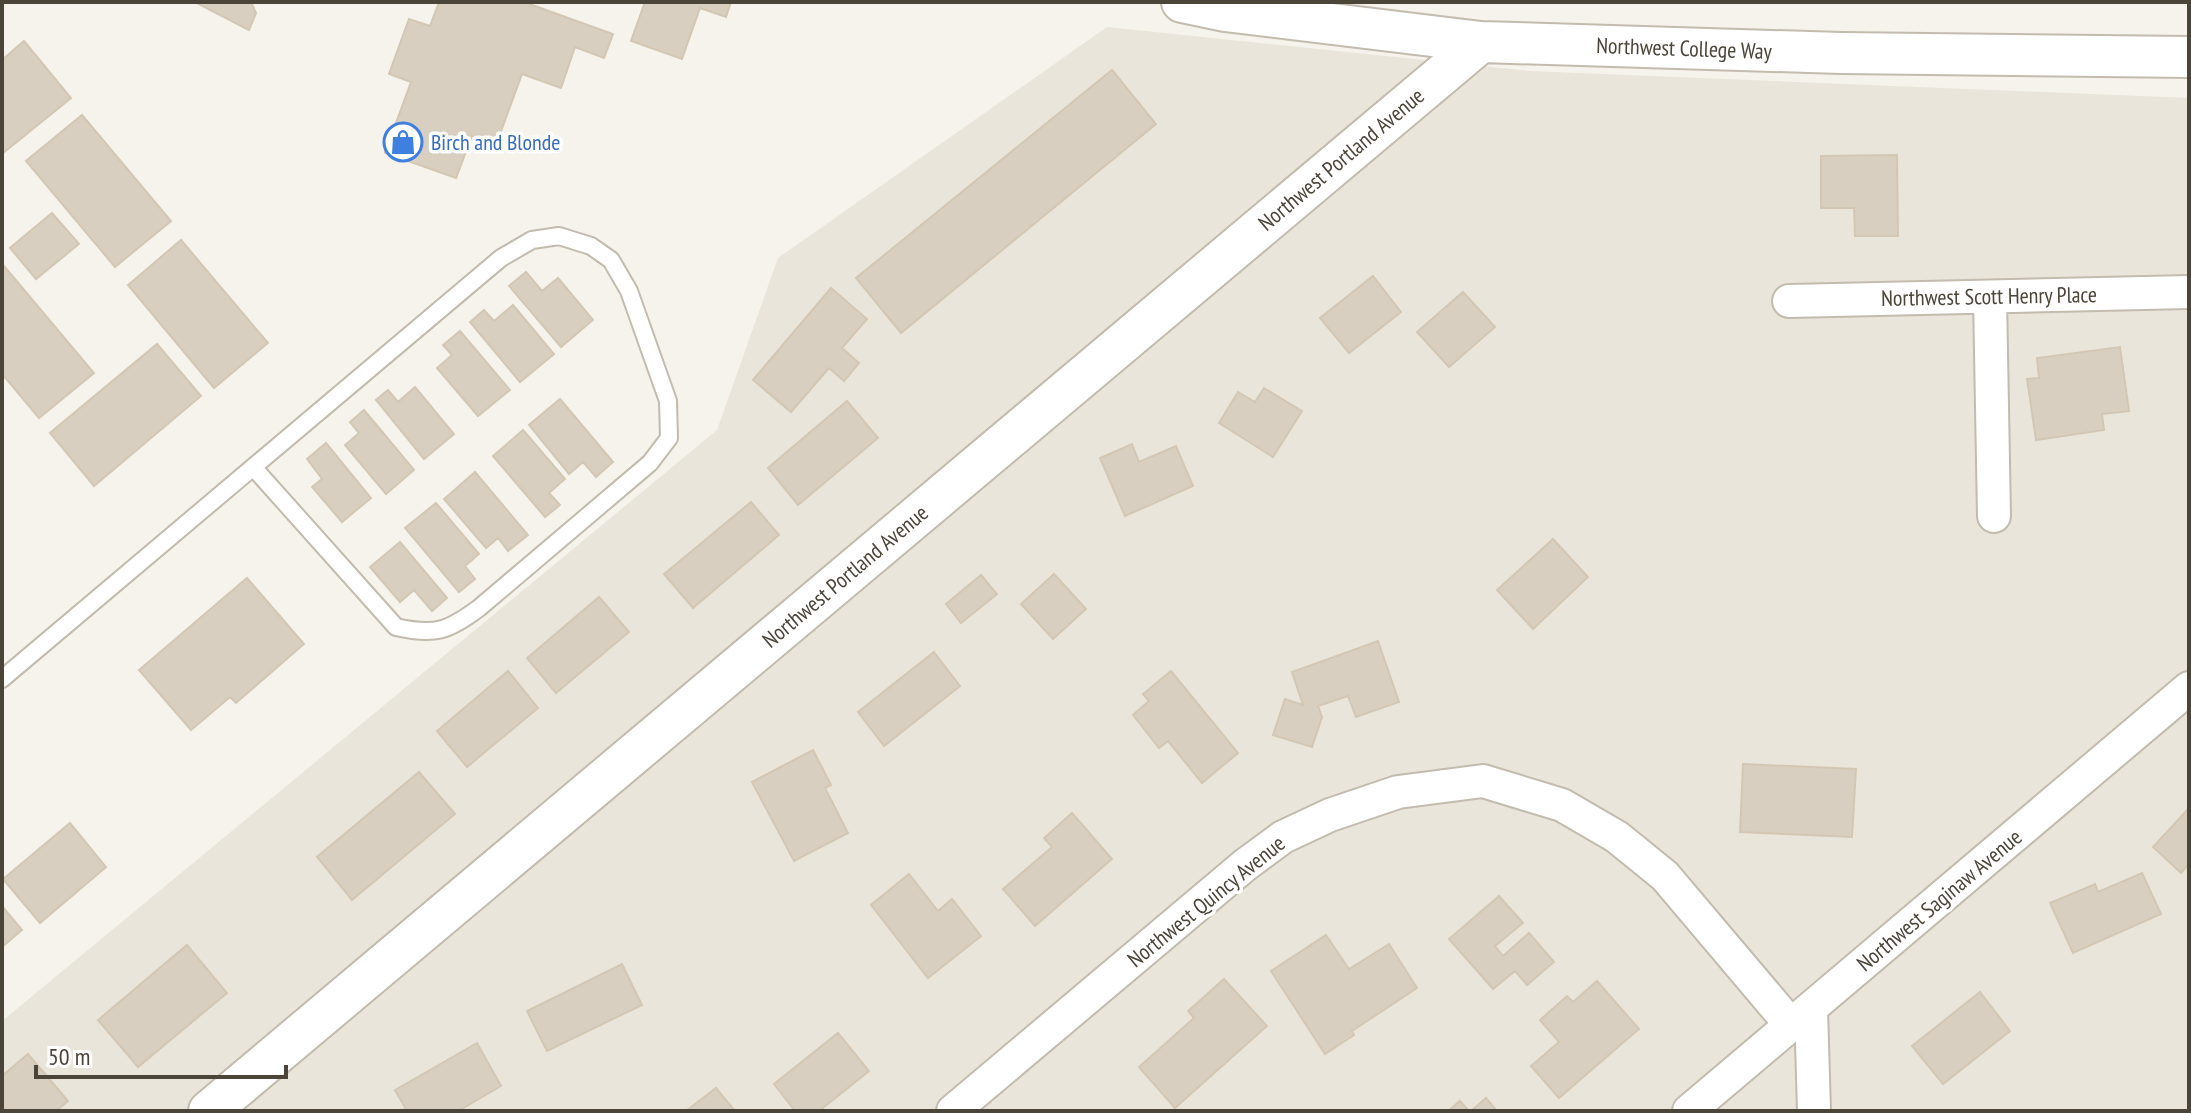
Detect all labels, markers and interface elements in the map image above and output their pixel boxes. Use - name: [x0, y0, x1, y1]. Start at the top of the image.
- street label: Northwest College Way: [1596, 31, 1773, 65]
- street label: Northwest Portland Avenue: [1252, 81, 1430, 237]
- shop icon: Birch and Blonde: [382, 121, 424, 163]
- place label: Birch and Blonde: [431, 128, 560, 156]
- street label: Northwest Scott Henry Place: [1881, 280, 2097, 312]
- street label: Northwest Portland Avenue: [756, 498, 934, 654]
- street label: Northwest Saginaw Avenue: [1851, 823, 2027, 977]
- street label: Northwest Quincy Avenue: [1122, 829, 1290, 973]
- scale bar: [36, 1029, 286, 1079]
- text: 50 m: [48, 1041, 90, 1072]

